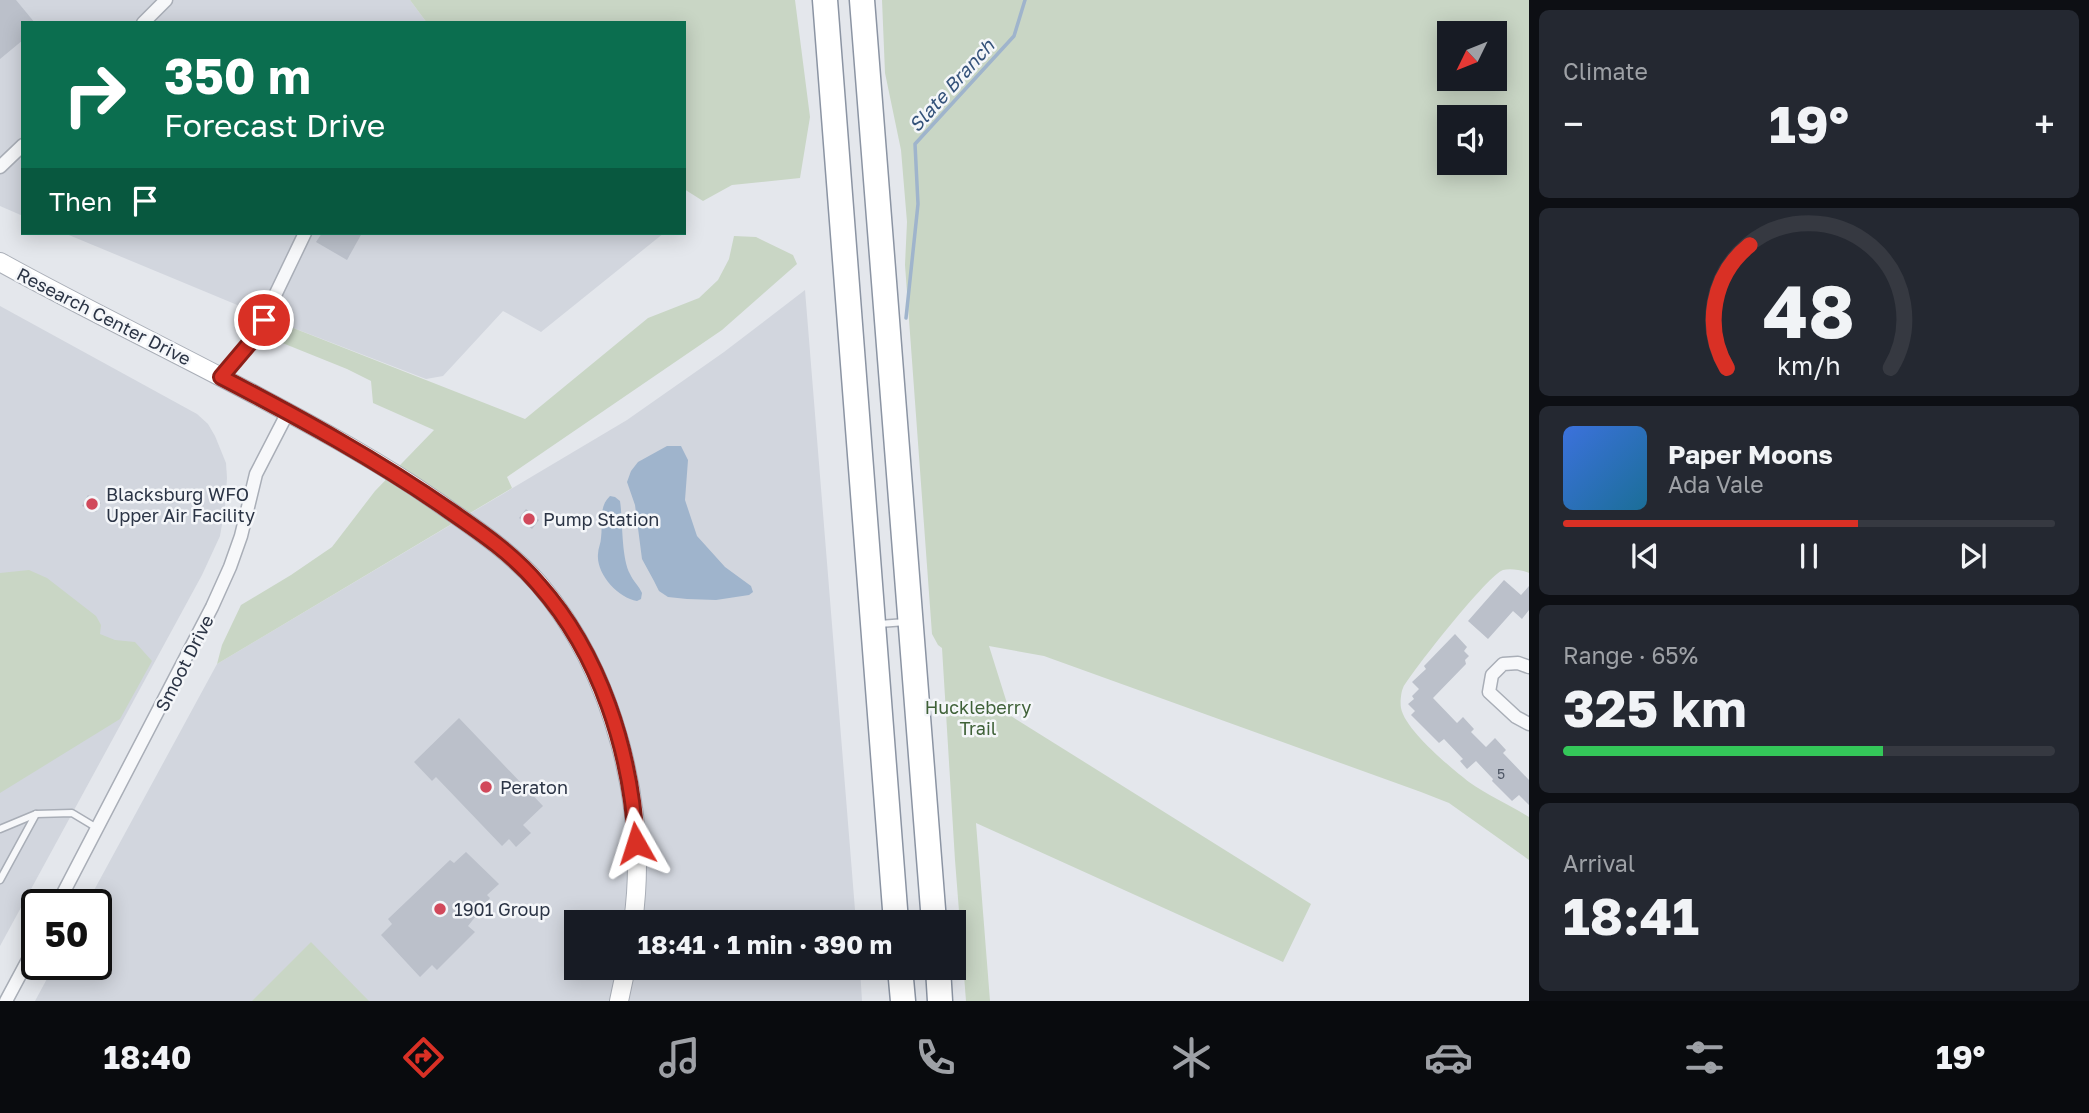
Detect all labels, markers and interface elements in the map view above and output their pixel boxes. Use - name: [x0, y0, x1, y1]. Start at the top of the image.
- north arrow: [1437, 21, 1507, 91]
- map controls: [1437, 21, 1507, 175]
- water label: Slate Branch: [903, 33, 999, 136]
- text: 350 m: [164, 46, 311, 105]
- icon: right: [49, 49, 140, 140]
- text: Climate: [1563, 57, 1648, 85]
- text: 19°: [1769, 92, 1849, 154]
- text: −: [1563, 101, 1584, 146]
- text: +: [2034, 101, 2055, 146]
- button: sound: [1437, 105, 1507, 175]
- text: Forecast Drive: [164, 106, 385, 144]
- icon: arrive: [126, 182, 164, 220]
- text: Then: [49, 186, 112, 217]
- street label: Research Center Drive: [13, 263, 195, 369]
- text: 48: [1763, 268, 1855, 355]
- pin: [234, 290, 294, 350]
- icon: arrive: [245, 301, 283, 339]
- text: km/h: [1777, 350, 1841, 381]
- text: Paper Moons: [1668, 439, 1833, 470]
- text: Ada Vale: [1668, 470, 1764, 498]
- place label: Blacksburg WFO Upper Air Facility: [106, 483, 255, 526]
- marker: Blacksburg WFO Upper Air Facility: [84, 496, 100, 512]
- place label: Pump Station: [543, 508, 659, 530]
- marker: Pump Station: [521, 511, 537, 527]
- icon: previous: [1626, 537, 1664, 575]
- icon: pause: [1790, 537, 1828, 575]
- icon: next: [1954, 537, 1992, 575]
- street label: Smoot Drive: [150, 611, 218, 715]
- text: Range · 65%: [1563, 641, 1698, 669]
- text: 325 km: [1563, 676, 1747, 738]
- park label: Huckleberry Trail: [925, 696, 1031, 739]
- house number: 5: [1497, 765, 1505, 782]
- place label: Peraton: [500, 776, 568, 798]
- marker: Peraton: [478, 779, 494, 795]
- position arrow: [599, 806, 673, 880]
- text: Arrival: [1563, 849, 1635, 877]
- text: 18:41: [1563, 884, 1699, 946]
- speed limit sign: 50: [21, 889, 112, 980]
- place label: 1901 Group: [454, 898, 550, 920]
- marker: 1901 Group: [432, 901, 448, 917]
- text: 18:41 · 1 min · 390 m: [638, 929, 892, 960]
- icon: directions: [399, 1033, 448, 1082]
- icon: music: [655, 1033, 704, 1082]
- icon: phone: [911, 1033, 960, 1082]
- icon: climate: [1167, 1033, 1216, 1082]
- icon: car: [1424, 1033, 1473, 1082]
- icon: filters: [1680, 1033, 1729, 1082]
- text: 18:40: [104, 1038, 192, 1076]
- text: 19°: [1936, 1038, 1985, 1076]

